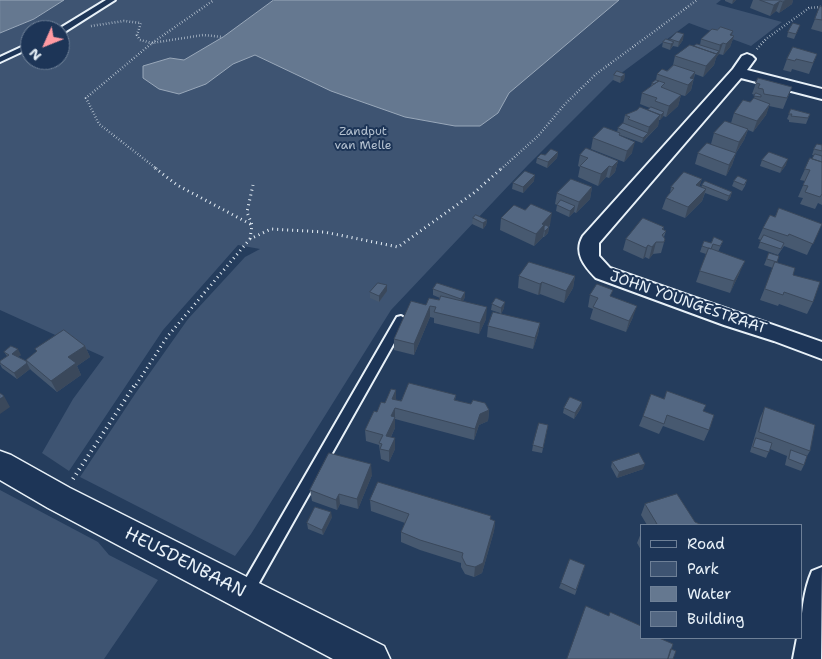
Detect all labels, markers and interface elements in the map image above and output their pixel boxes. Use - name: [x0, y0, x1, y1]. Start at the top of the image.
- north arrow: [20, 20, 70, 70]
- text: N: [25, 44, 45, 65]
- park label: Zandput van Melle: [334, 125, 392, 153]
- street label: JOHN YOUNGESTRAAT: [607, 268, 769, 338]
- street label: HEUSDENBAAN: [121, 523, 249, 603]
- legend: [640, 524, 802, 639]
- text: Road: [687, 534, 725, 554]
- text: Park: [687, 559, 719, 579]
- text: Water: [687, 584, 731, 604]
- text: Building: [687, 609, 744, 629]

